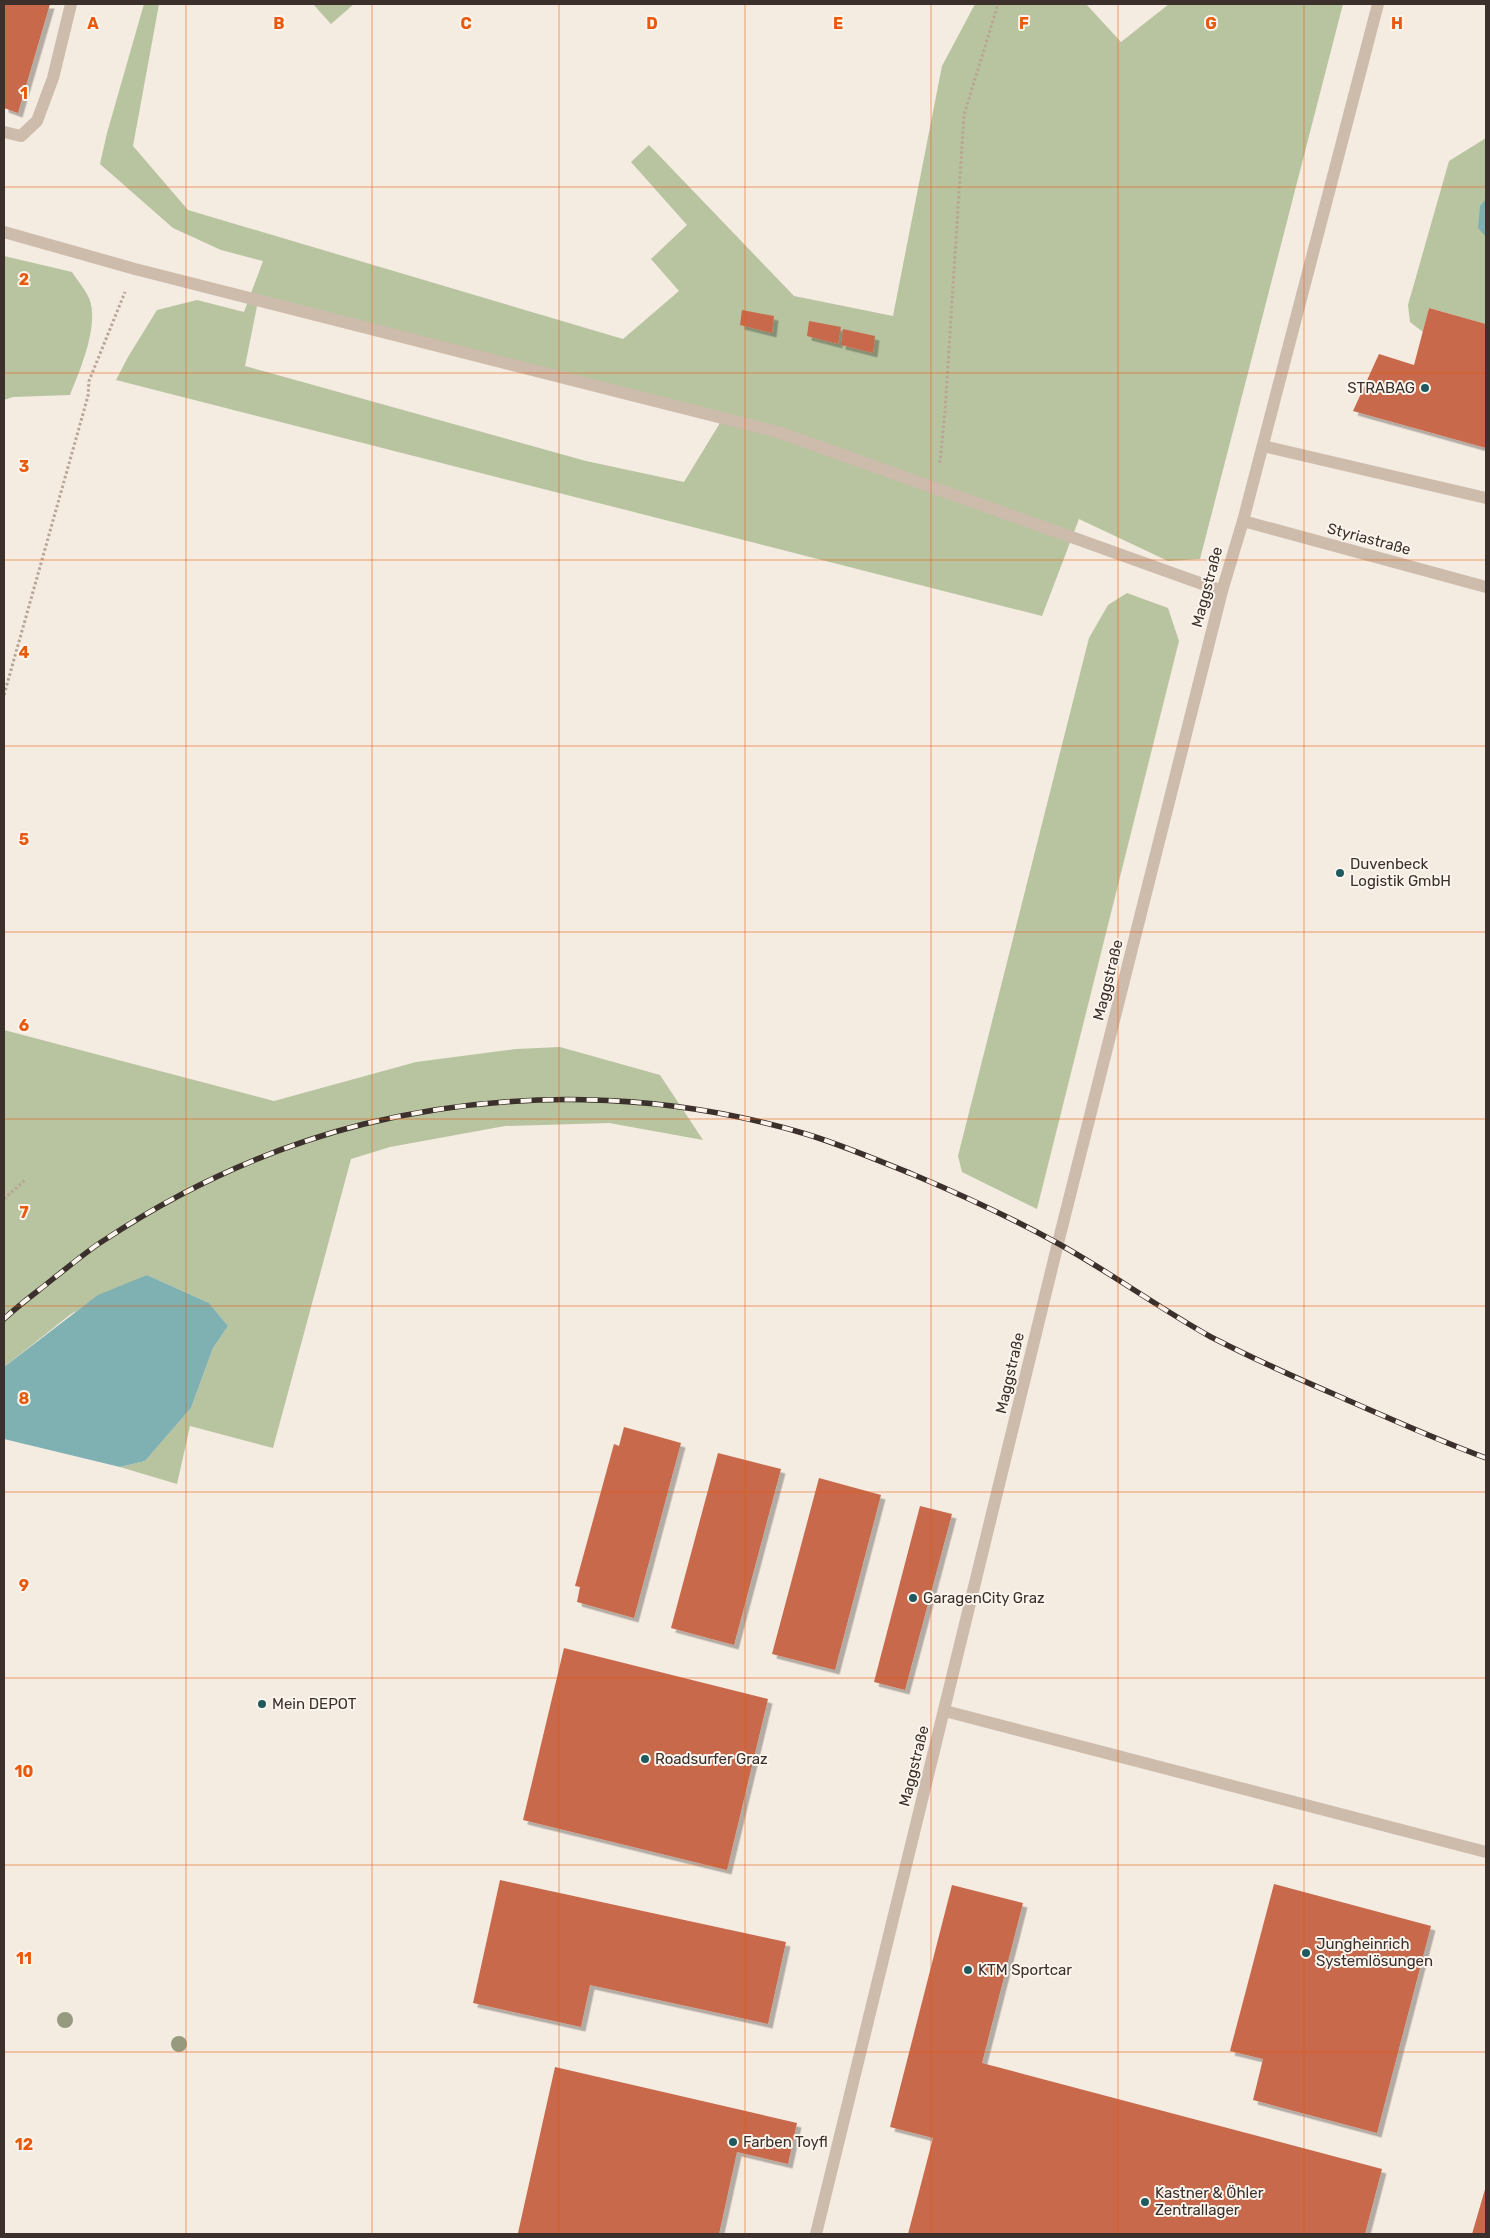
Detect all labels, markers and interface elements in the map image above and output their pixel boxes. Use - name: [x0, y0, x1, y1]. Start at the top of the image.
- text: A: [87, 14, 99, 33]
- text: B: [273, 14, 285, 33]
- text: C: [460, 14, 472, 33]
- text: D: [646, 14, 658, 33]
- text: E: [833, 14, 843, 33]
- text: F: [1019, 14, 1029, 33]
- text: G: [1205, 14, 1217, 33]
- text: H: [1391, 14, 1403, 33]
- text: 1: [20, 84, 28, 103]
- text: 2: [19, 270, 29, 289]
- place label: STRABAG: [1347, 379, 1415, 397]
- marker: STRABAG: [1419, 382, 1431, 394]
- text: 3: [19, 457, 29, 476]
- street label: Styriastraße: [1325, 519, 1413, 559]
- street label: Maggstraße: [1188, 545, 1226, 629]
- text: 4: [19, 643, 30, 662]
- text: 5: [19, 830, 29, 849]
- place label: Duvenbeck Logistik GmbH: [1350, 855, 1451, 890]
- marker: Duvenbeck Logistik GmbH: [1334, 867, 1346, 879]
- street label: Maggstraße: [1089, 938, 1127, 1022]
- text: 6: [19, 1016, 29, 1035]
- text: 7: [19, 1203, 29, 1222]
- street label: Maggstraße: [992, 1331, 1028, 1415]
- text: 8: [19, 1389, 30, 1408]
- text: 9: [19, 1576, 29, 1595]
- place label: GaragenCity Graz: [923, 1589, 1045, 1607]
- marker: GaragenCity Graz: [907, 1592, 919, 1604]
- place label: Mein DEPOT: [272, 1695, 357, 1713]
- marker: Mein DEPOT: [256, 1698, 268, 1710]
- street label: Maggstraße: [895, 1724, 933, 1808]
- place label: Roadsurfer Graz: [655, 1750, 768, 1768]
- marker: Roadsurfer Graz: [639, 1753, 651, 1765]
- text: 10: [15, 1762, 34, 1781]
- place label: Jungheinrich Systemlösungen: [1316, 1935, 1433, 1970]
- marker: Jungheinrich Systemlösungen: [1300, 1947, 1312, 1959]
- text: 11: [16, 1949, 32, 1968]
- place label: KTM Sportcar: [978, 1961, 1072, 1979]
- marker: KTM Sportcar: [962, 1964, 974, 1976]
- place label: Farben Toyfl: [743, 2133, 828, 2151]
- text: 12: [15, 2135, 33, 2154]
- marker: Farben Toyfl: [727, 2136, 739, 2148]
- place label: Kastner & Öhler Zentrallager: [1155, 2184, 1264, 2219]
- marker: Kastner & Öhler Zentrallager: [1139, 2196, 1151, 2208]

